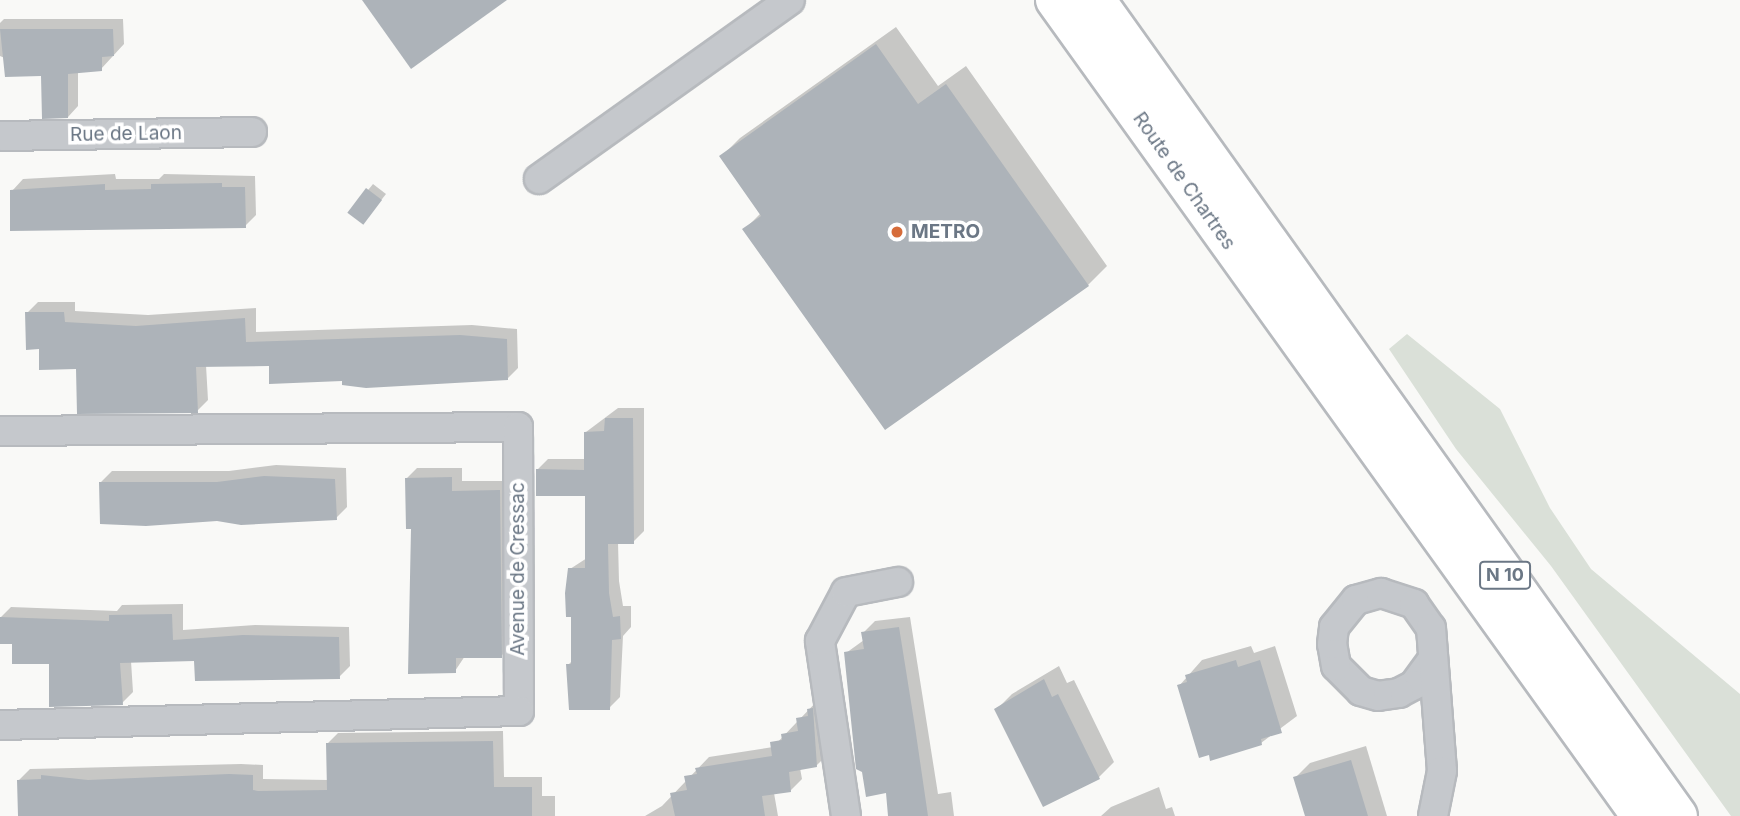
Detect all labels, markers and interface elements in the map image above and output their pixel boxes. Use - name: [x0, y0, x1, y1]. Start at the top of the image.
- street label: Route de Chartres: [1128, 108, 1240, 254]
- street label: Rue de Laon: [70, 122, 182, 146]
- place label: METRO: [911, 221, 980, 243]
- marker: METRO: [889, 224, 905, 240]
- street label: Avenue de Cressac: [507, 482, 529, 656]
- road number: N 10: [1479, 560, 1531, 590]

